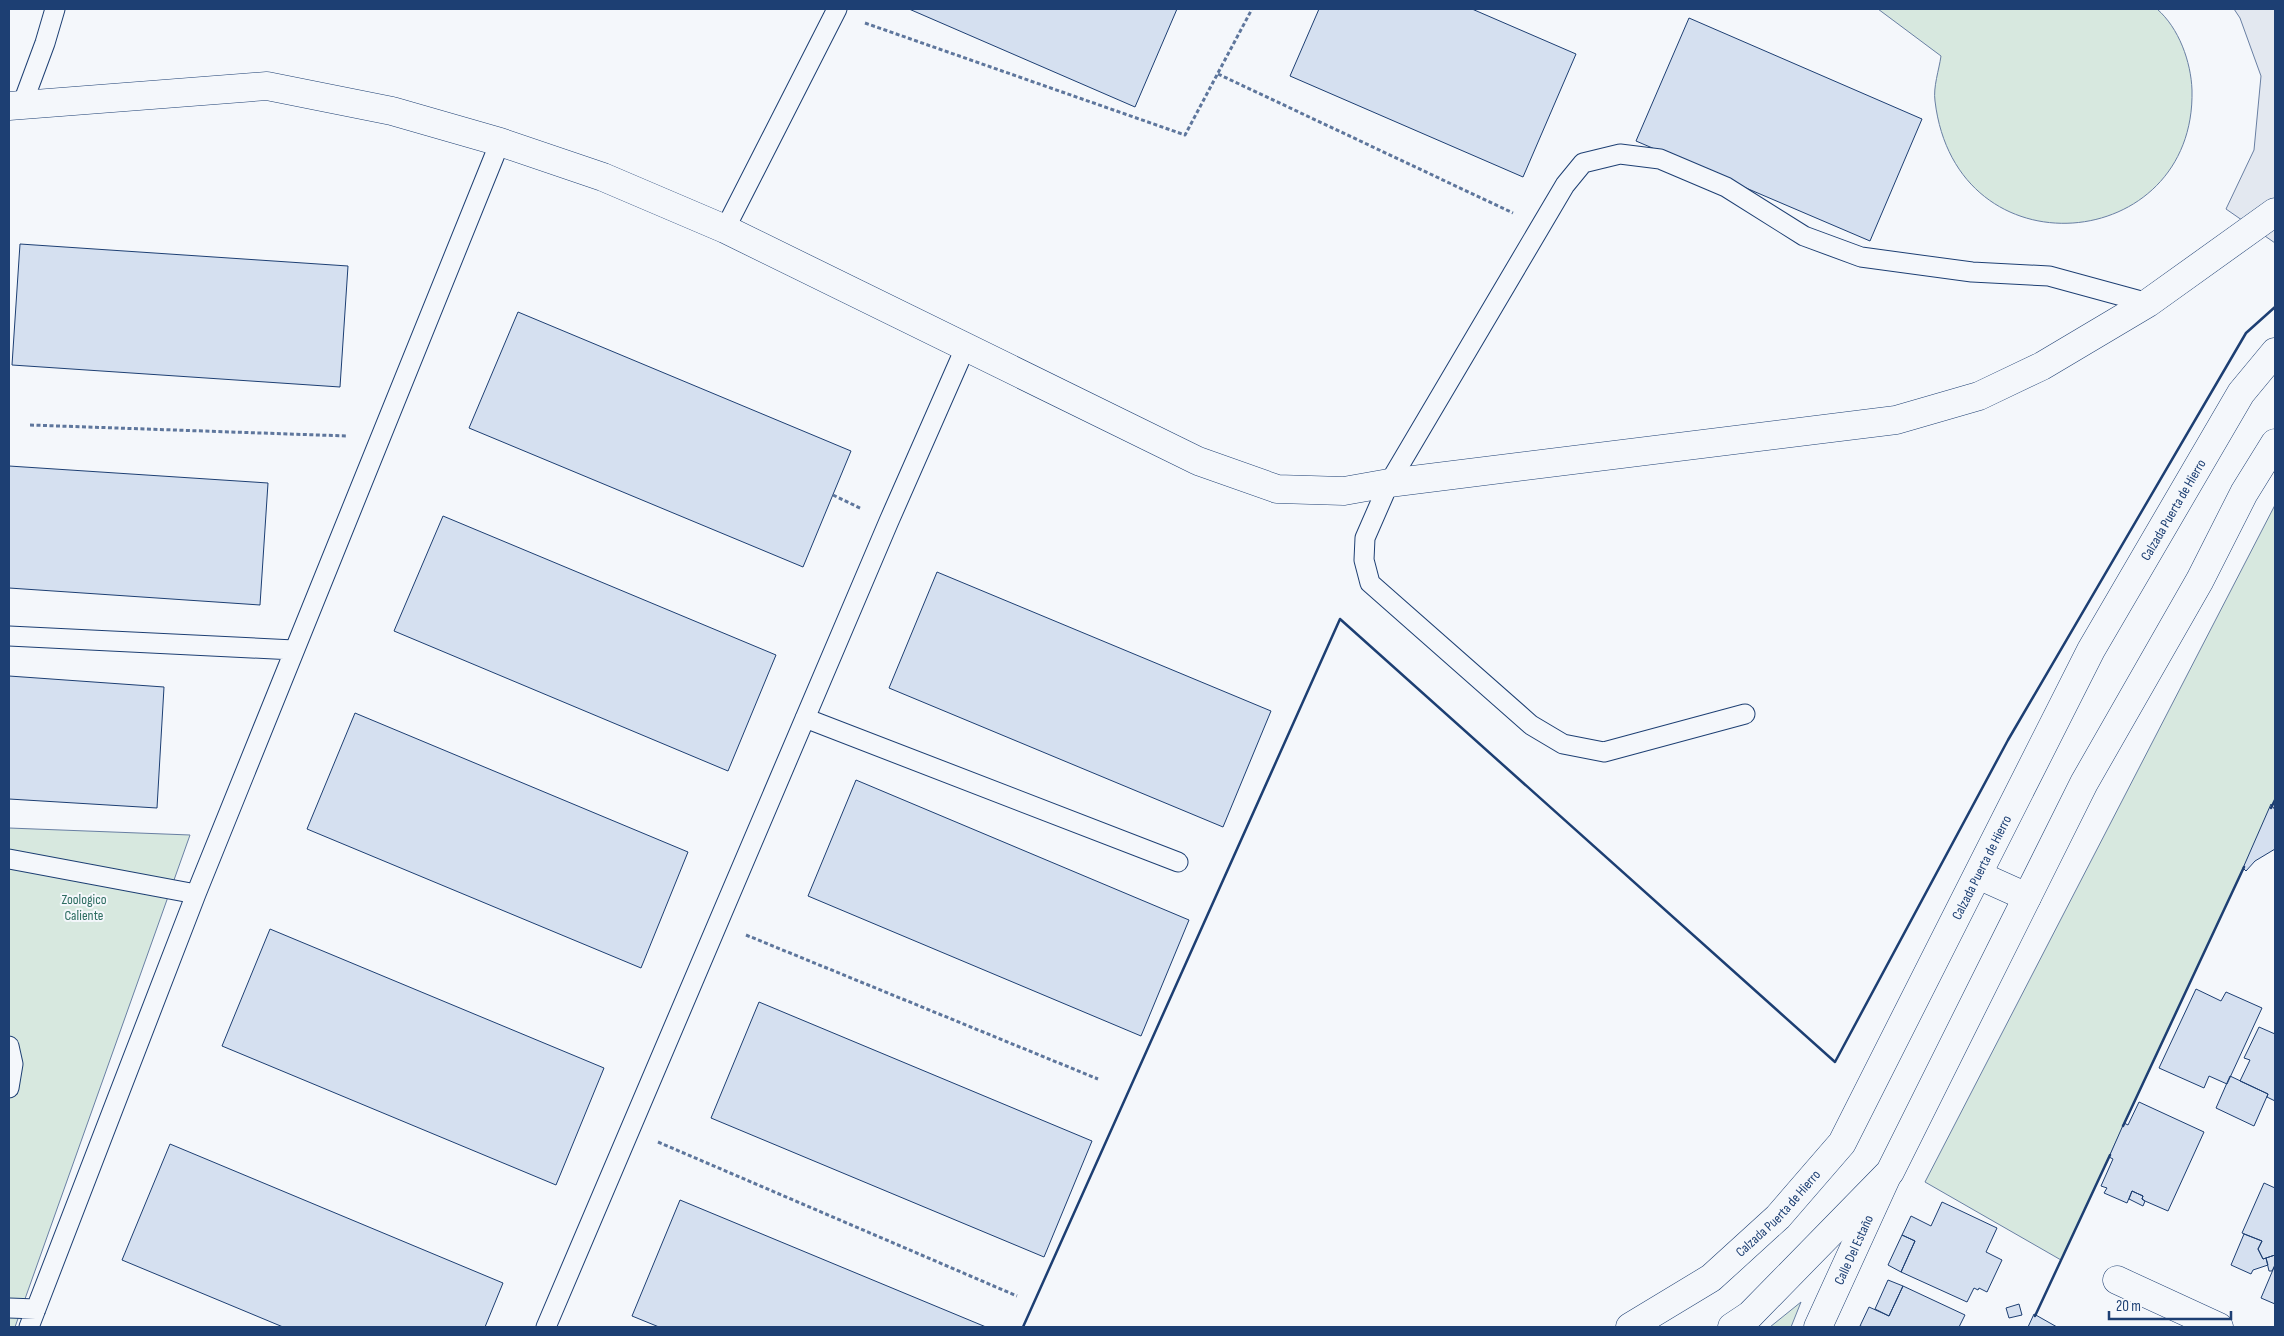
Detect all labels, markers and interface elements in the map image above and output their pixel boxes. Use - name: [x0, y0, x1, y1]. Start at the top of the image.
- street label: Calzada Puerta de Hierro: [2137, 456, 2209, 563]
- street label: Calzada Puerta de Hierro: [1948, 812, 2015, 922]
- park label: Zoologico Caliente: [61, 891, 107, 924]
- street label: Calzada Puerta de Hierro: [1732, 1166, 1824, 1260]
- street label: Calle Del Estaño: [1830, 1212, 1877, 1287]
- scale bar: [2109, 1288, 2232, 1320]
- text: 20 m: [2116, 1297, 2141, 1316]

